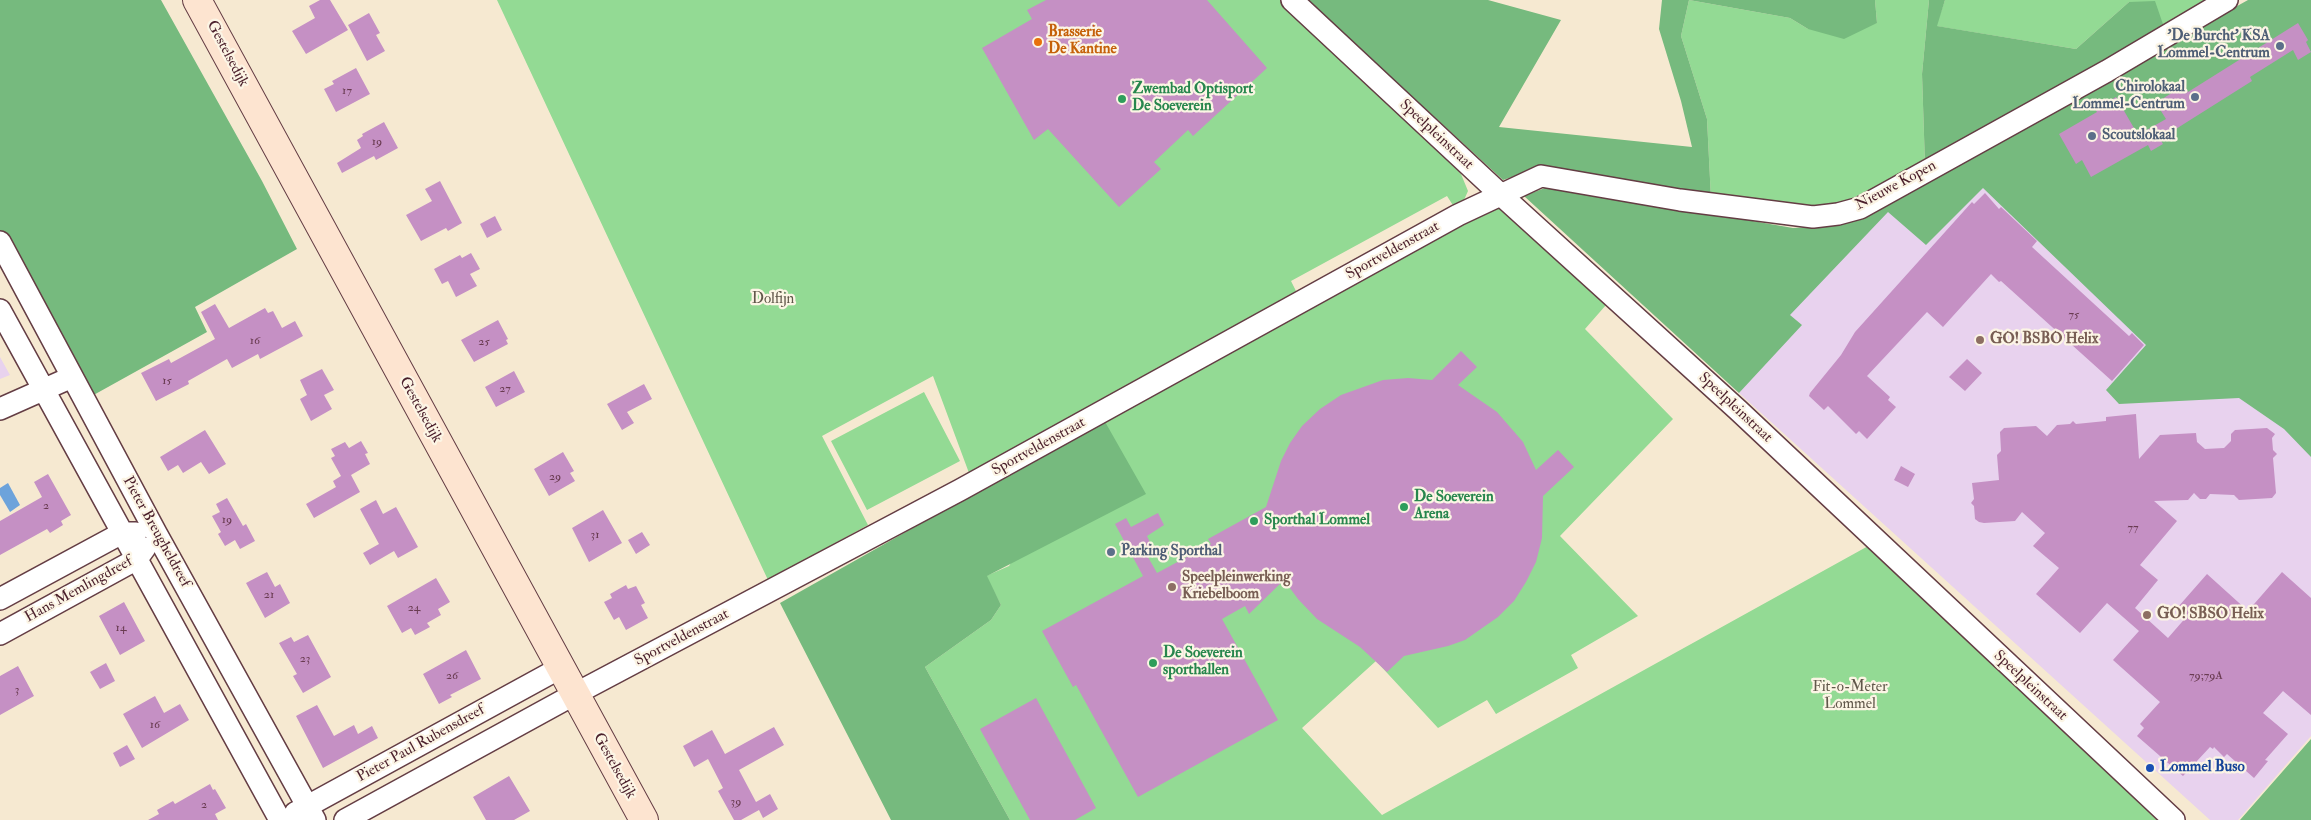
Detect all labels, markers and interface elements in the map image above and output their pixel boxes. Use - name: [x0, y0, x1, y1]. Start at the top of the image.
- street label: Gestelsedijk: [202, 18, 252, 90]
- place label: Brasserie De Kantine: [1048, 24, 1117, 59]
- place label: 'De Burcht' KSA Lommel-Centrum: [2157, 28, 2270, 63]
- marker: Brasserie De Kantine: [1032, 36, 1044, 48]
- marker: 'De Burcht' KSA Lommel-Centrum: [2274, 40, 2286, 52]
- place label: Chirolokaal Lommel-Centrum: [2072, 79, 2185, 114]
- place label: Zwembad Optisport De Soeverein: [1132, 81, 1253, 116]
- house number: 17: [342, 84, 352, 98]
- marker: Chirolokaal Lommel-Centrum: [2189, 91, 2201, 103]
- marker: Zwembad Optisport De Soeverein: [1116, 93, 1128, 105]
- street label: Speelpleinstraat: [1395, 96, 1477, 174]
- place label: Scoutslokaal: [2102, 127, 2175, 145]
- marker: Scoutslokaal: [2086, 130, 2098, 142]
- house number: 19: [372, 135, 382, 149]
- street label: Nieuwe Kopen: [1853, 157, 1939, 215]
- street label: Sportveldenstraat: [1343, 218, 1443, 284]
- park label: Dolfijn: [752, 291, 794, 309]
- house number: 75: [2069, 308, 2079, 322]
- place label: GO! BSBO Helix: [1990, 331, 2098, 349]
- house number: 16: [250, 334, 260, 348]
- marker: GO! BSBO Helix: [1974, 334, 1986, 346]
- house number: 25: [478, 335, 490, 349]
- street label: Speelpleinstraat: [1694, 369, 1776, 447]
- house number: 15: [162, 374, 172, 388]
- street label: Gestelsedijk: [395, 374, 445, 446]
- house number: 27: [499, 382, 511, 396]
- street label: Sportveldenstraat: [989, 414, 1089, 480]
- house number: 29: [549, 470, 561, 484]
- street label: Pieter Breugheldreef: [118, 474, 194, 590]
- place label: De Soeverein Arena: [1414, 489, 1494, 524]
- house number: 2: [43, 499, 49, 513]
- marker: De Soeverein Arena: [1398, 501, 1410, 513]
- place label: Sporthal Lommel: [1264, 512, 1370, 530]
- house number: 19: [222, 513, 232, 527]
- marker: Sporthal Lommel: [1248, 515, 1260, 527]
- house number: 77: [2127, 521, 2139, 535]
- house number: 31: [591, 528, 599, 542]
- place label: Parking Sporthal: [1121, 543, 1222, 561]
- marker: Parking Sporthal: [1105, 546, 1117, 558]
- street label: Hans Memlingdreef: [22, 553, 136, 627]
- place label: Speelpleinwerking Kriebelboom: [1182, 569, 1291, 604]
- marker: Speelpleinwerking Kriebelboom: [1166, 581, 1178, 593]
- house number: 21: [264, 588, 274, 602]
- house number: 24: [408, 601, 420, 615]
- street label: Sportveldenstraat: [632, 606, 732, 670]
- place label: GO! SBSO Helix: [2157, 606, 2264, 624]
- marker: GO! SBSO Helix: [2141, 609, 2153, 621]
- house number: 14: [116, 621, 126, 635]
- place label: De Soeverein sporthallen: [1163, 645, 1243, 680]
- street label: Speelpleinstraat: [1989, 647, 2071, 725]
- house number: 23: [300, 652, 310, 666]
- marker: De Soeverein sporthallen: [1147, 657, 1159, 669]
- house number: 26: [446, 669, 458, 683]
- house number: 79;79A: [2189, 669, 2223, 683]
- park label: Fit-o-Meter Lommel: [1812, 679, 1888, 714]
- house number: 3: [15, 683, 19, 697]
- street label: Pieter Paul Rubensdreef: [354, 701, 488, 787]
- house number: 16: [150, 718, 160, 732]
- street label: Gestelsedijk: [589, 730, 639, 802]
- place label: Lommel Buso: [2160, 759, 2245, 777]
- marker: Lommel Buso: [2144, 762, 2156, 774]
- house number: 39: [731, 795, 741, 809]
- house number: 2: [201, 798, 207, 812]

